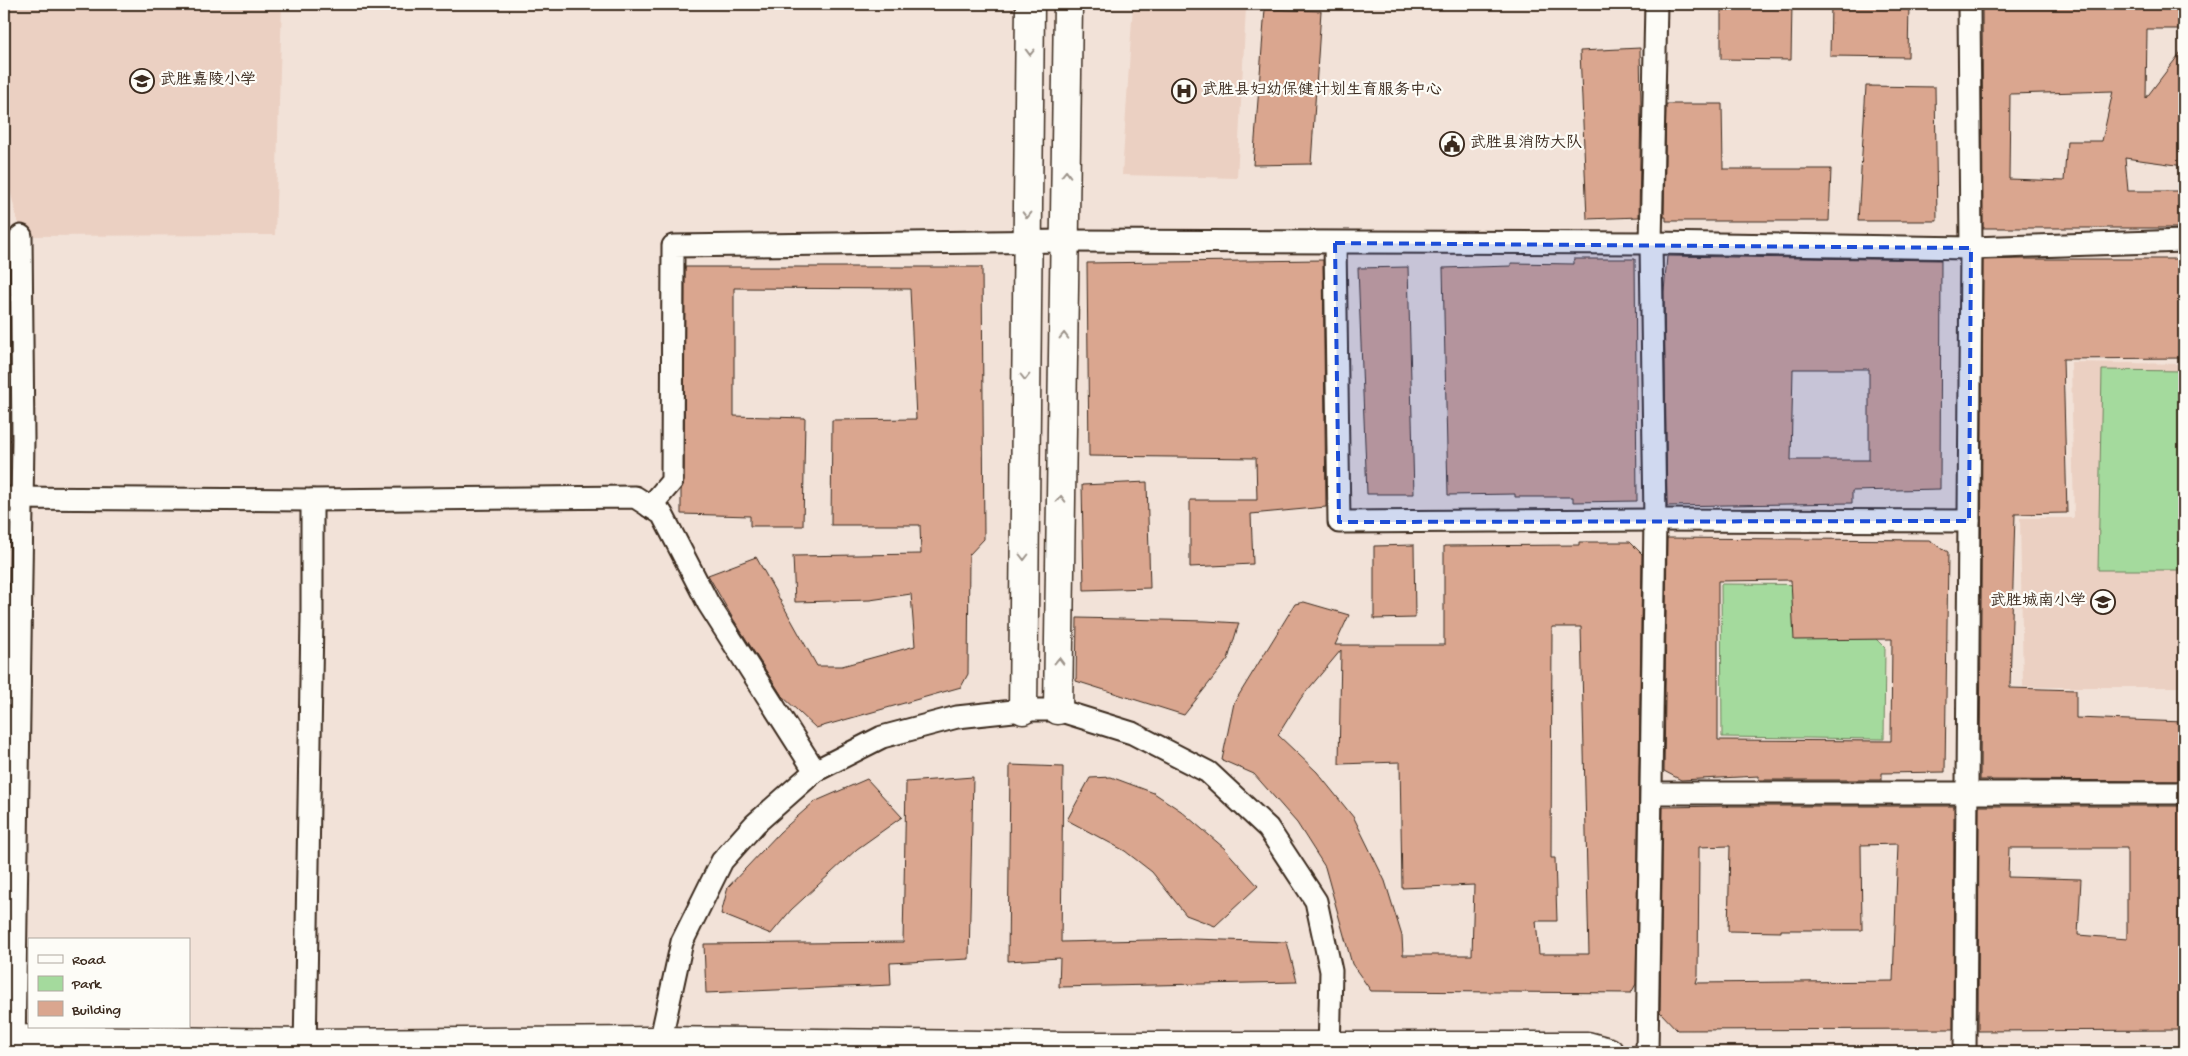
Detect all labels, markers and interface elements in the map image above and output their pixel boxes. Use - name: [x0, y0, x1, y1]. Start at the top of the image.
- one-way arrow: [1024, 49, 1035, 57]
- school or university icon: 武胜嘉陵小学: [129, 68, 155, 94]
- place label: 武胜嘉陵小学: [160, 70, 256, 91]
- hospital icon: 武胜县妇幼保健计划生育服务中心: [1171, 78, 1197, 104]
- place label: 武胜县妇幼保健计划生育服务中心: [1202, 80, 1442, 101]
- public building icon: 武胜县消防大队: [1439, 131, 1465, 157]
- place label: 武胜县消防大队: [1470, 134, 1582, 154]
- one-way arrow: [1061, 170, 1071, 178]
- one-way arrow: [1022, 212, 1032, 219]
- one-way arrow: [1059, 332, 1069, 340]
- one-way arrow: [1020, 374, 1030, 382]
- one-way arrow: [1056, 495, 1067, 503]
- one-way arrow: [1019, 554, 1029, 562]
- school or university icon: 武胜城南小学: [2090, 589, 2116, 615]
- place label: 武胜城南小学: [1990, 591, 2086, 612]
- one-way arrow: [1054, 657, 1064, 665]
- legend: [28, 938, 190, 1028]
- text: Road: [72, 952, 106, 970]
- text: Park: [71, 976, 102, 994]
- text: Building: [71, 1002, 121, 1020]

